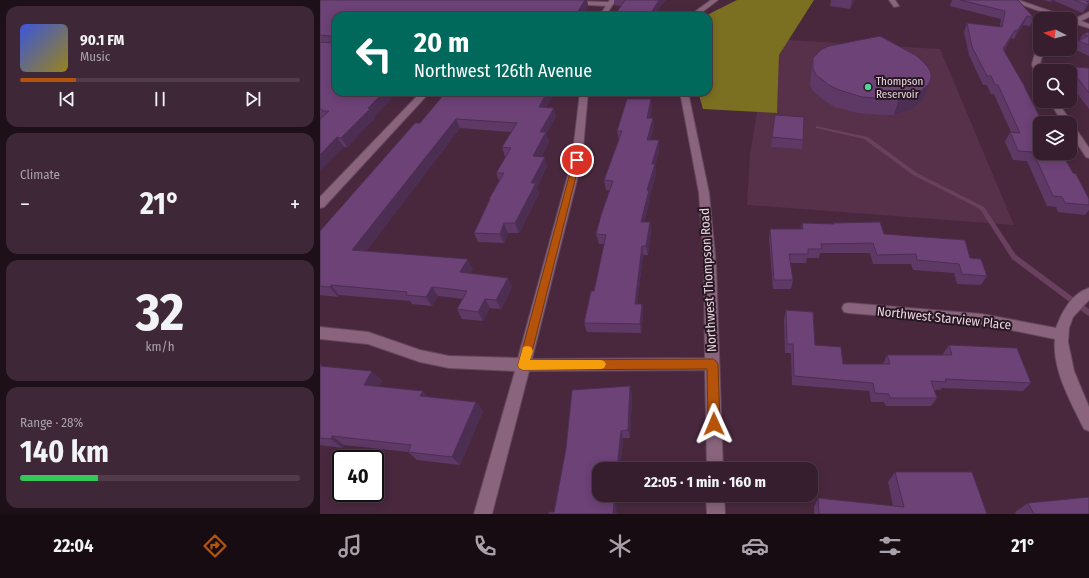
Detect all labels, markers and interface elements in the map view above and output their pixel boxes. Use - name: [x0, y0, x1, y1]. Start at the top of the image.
- north arrow: [1033, 12, 1077, 56]
- map controls: [1033, 12, 1077, 160]
- text: 20 m: [414, 26, 469, 59]
- icon: left: [348, 28, 400, 80]
- text: 90.1 FM: [80, 31, 124, 49]
- text: Music: [80, 49, 110, 64]
- text: Northwest 126th Avenue: [414, 60, 592, 82]
- button: search: [1033, 64, 1077, 108]
- place label: Thompson Reservoir: [876, 75, 923, 101]
- marker: Thompson Reservoir: [863, 82, 873, 92]
- icon: previous: [56, 88, 78, 110]
- icon: pause: [149, 88, 171, 110]
- icon: next: [242, 88, 264, 110]
- button: layers: [1033, 116, 1077, 160]
- pin: [560, 143, 594, 177]
- icon: arrive: [566, 149, 588, 171]
- text: Climate: [20, 167, 60, 182]
- text: 21°: [140, 186, 180, 222]
- text: −: [20, 191, 30, 218]
- text: +: [290, 191, 300, 218]
- street label: Northwest Thompson Road: [697, 208, 719, 352]
- text: 32: [136, 281, 184, 344]
- street label: Northwest Starview Place: [876, 303, 1012, 333]
- text: km/h: [146, 339, 175, 354]
- position arrow: [693, 403, 735, 445]
- text: Range · 28%: [20, 415, 83, 430]
- text: 140 km: [20, 434, 109, 470]
- speed limit sign: 40: [332, 450, 384, 502]
- text: 22:05 · 1 min · 160 m: [644, 473, 766, 491]
- icon: directions: [201, 532, 229, 560]
- icon: music: [336, 532, 364, 560]
- icon: phone: [471, 532, 499, 560]
- icon: climate: [606, 532, 634, 560]
- icon: car: [741, 532, 769, 560]
- icon: filters: [876, 532, 904, 560]
- text: 22:04: [54, 535, 93, 557]
- text: 21°: [1011, 535, 1035, 557]

